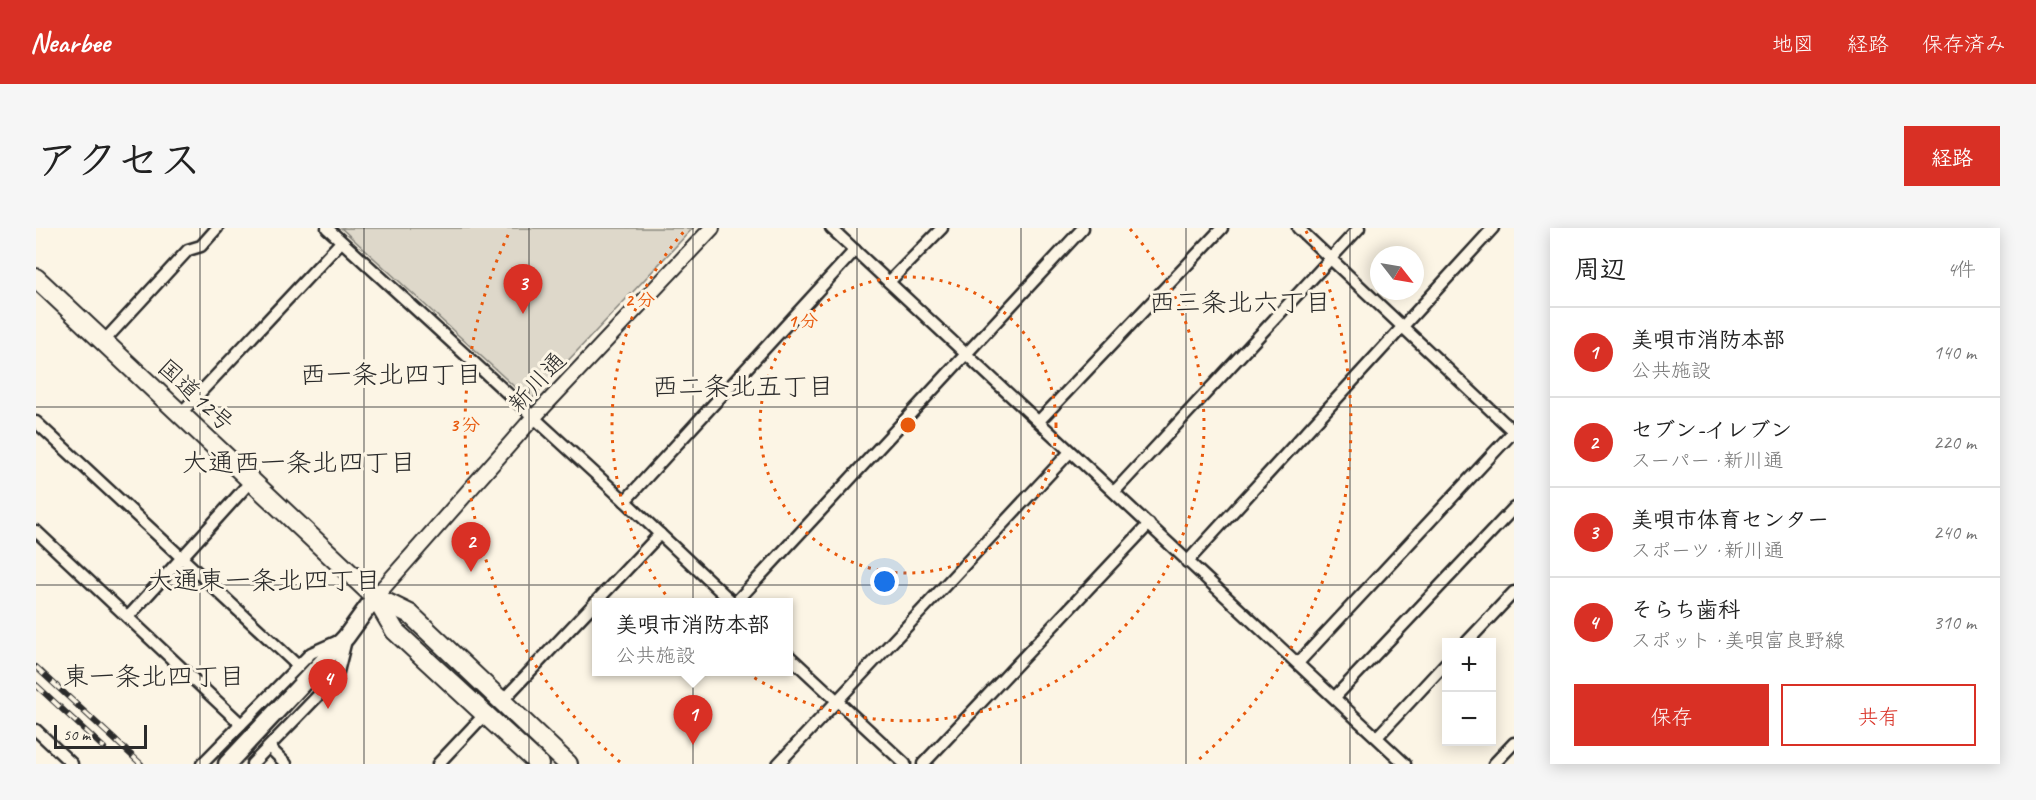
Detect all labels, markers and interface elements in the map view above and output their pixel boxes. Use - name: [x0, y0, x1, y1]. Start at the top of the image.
- text: Nearbee: [30, 25, 110, 60]
- text: 地図: [1772, 31, 1814, 57]
- text: 経路: [1847, 31, 1889, 57]
- text: 保存済み: [1922, 31, 2006, 57]
- button: 経路: [1904, 126, 2000, 186]
- text: アクセス: [36, 134, 201, 187]
- north arrow: [1370, 246, 1424, 300]
- text: 周辺: [1574, 253, 1626, 286]
- text: 4件: [1947, 257, 1976, 282]
- pin: 3: [504, 264, 542, 314]
- district label: 西三条北六丁目: [1149, 286, 1331, 319]
- text: 2 分: [625, 289, 655, 311]
- text: 1 分: [788, 310, 818, 332]
- text: 美唄市消防本部: [1631, 326, 1785, 354]
- text: 1: [1589, 340, 1598, 365]
- text: 140 m: [1933, 340, 1976, 365]
- street label: 新川通: [501, 345, 573, 419]
- street label: 国道12号: [152, 352, 240, 438]
- district label: 西一条北四丁目: [300, 358, 482, 391]
- text: 公共施設: [1631, 358, 1711, 383]
- district label: 西二条北五丁目: [652, 370, 834, 403]
- text: 3 分: [450, 414, 480, 436]
- centre of rings: [898, 415, 918, 435]
- text: セブン-イレブン: [1631, 416, 1792, 444]
- text: 2: [1589, 430, 1598, 455]
- text: 220 m: [1933, 430, 1976, 455]
- district label: 大通西一条北四丁目: [182, 446, 416, 479]
- text: スーパー · 新川通: [1631, 448, 1784, 473]
- text: 美唄市体育センター: [1631, 506, 1829, 534]
- text: 3: [1589, 520, 1598, 545]
- text: 240 m: [1933, 520, 1976, 545]
- pin: 2: [452, 522, 490, 572]
- text: スポーツ · 新川通: [1631, 538, 1784, 563]
- district label: 大通東一条北四丁目: [147, 564, 381, 597]
- your location: [870, 567, 899, 596]
- text: そらち歯科: [1631, 596, 1740, 624]
- popup: [592, 598, 793, 676]
- text: 4: [1589, 610, 1598, 635]
- text: 310 m: [1933, 610, 1976, 635]
- text: 美唄市消防本部: [615, 611, 770, 639]
- text: スポット · 美唄富良野線: [1631, 628, 1844, 653]
- map controls: [1442, 638, 1496, 746]
- button: +: [1442, 638, 1496, 692]
- text: 公共施設: [615, 643, 695, 668]
- district label: 東一条北四丁目: [63, 660, 245, 693]
- pin: 4: [308, 660, 348, 709]
- button: 保存: [1574, 684, 1769, 746]
- button: 共有: [1781, 684, 1976, 746]
- button: −: [1442, 692, 1496, 746]
- pin: 1: [674, 696, 712, 745]
- scale bar: [54, 722, 147, 750]
- text: 50 m: [63, 725, 90, 745]

